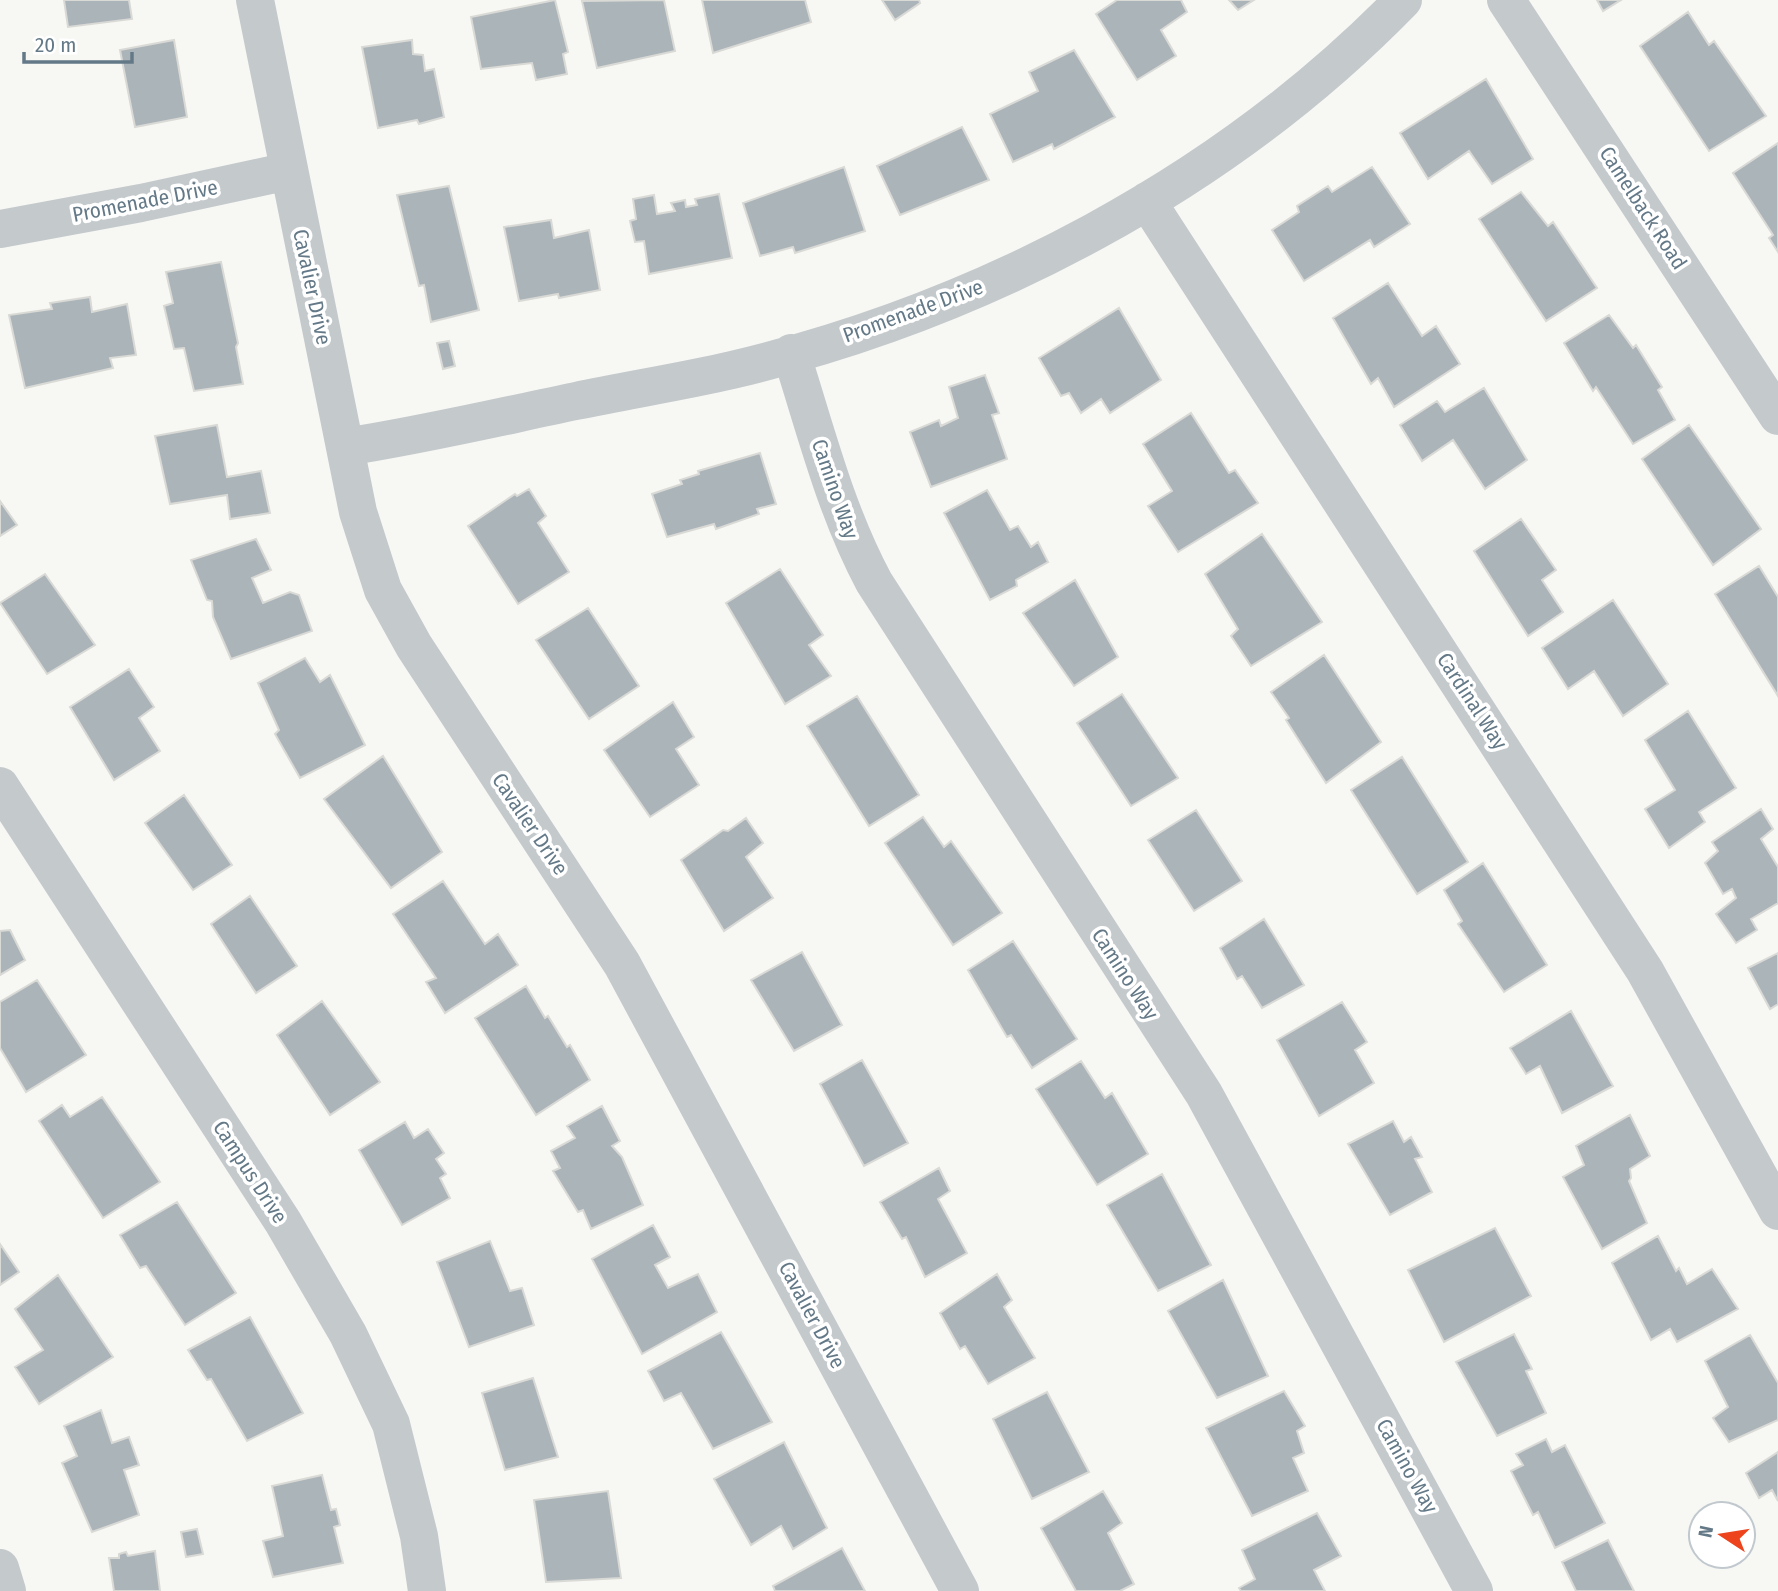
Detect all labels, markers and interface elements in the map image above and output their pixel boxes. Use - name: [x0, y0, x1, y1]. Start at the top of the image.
- scale bar: [24, 21, 133, 65]
- text: 20 m: [35, 32, 76, 58]
- street label: Camelback Road: [1594, 142, 1692, 274]
- street label: Promenade Drive: [70, 174, 220, 228]
- street label: Cavalier Drive: [287, 227, 337, 347]
- street label: Promenade Drive: [839, 274, 987, 348]
- street label: Camino Way: [806, 436, 864, 543]
- street label: Cardinal Way: [1431, 648, 1513, 755]
- street label: Cavalier Drive: [486, 768, 574, 880]
- street label: Camino Way: [1086, 923, 1164, 1025]
- street label: Campus Drive: [207, 1116, 293, 1228]
- street label: Cavalier Drive: [773, 1257, 851, 1373]
- street label: Camino Way: [1370, 1414, 1444, 1518]
- north arrow: [1687, 1500, 1757, 1570]
- text: N: [1693, 1524, 1718, 1540]

